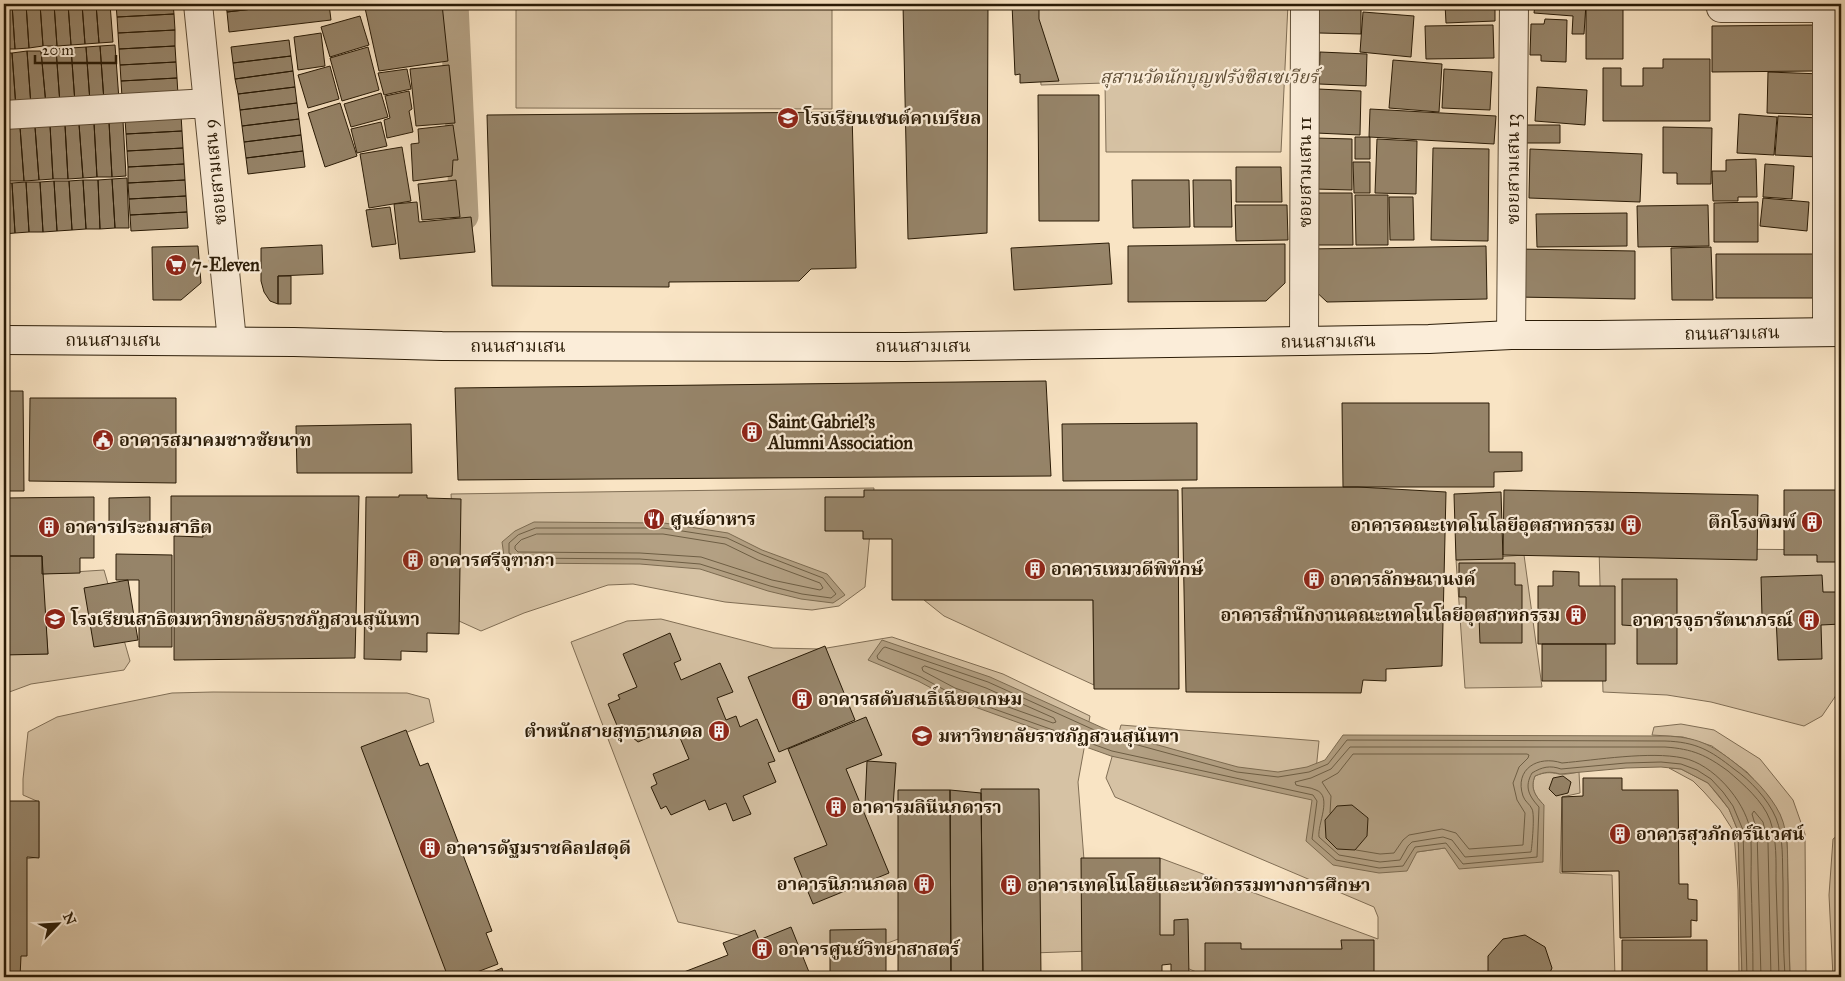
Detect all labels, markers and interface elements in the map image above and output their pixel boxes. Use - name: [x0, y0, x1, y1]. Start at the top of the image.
- scale bar: [35, 32, 116, 64]
- text: 20 m: [42, 41, 74, 59]
- park label: สุสานวัดนักบุญฟรังซิสเซเวียร์: [1100, 66, 1323, 89]
- school or university icon: โรงเรียนเซนต์คาเบรียล: [776, 106, 800, 130]
- place label: โรงเรียนเซนต์คาเบรียล: [803, 106, 981, 129]
- street label: ซอยสามเสน 13: [1502, 113, 1524, 225]
- street label: ซอยสามเสน 11: [1294, 117, 1316, 227]
- street label: ซอยสามเสน 9: [198, 118, 232, 226]
- supermarket icon: 7-Eleven: [164, 253, 188, 277]
- place label: 7-Eleven: [192, 254, 260, 276]
- street label: ถนนสามเสน: [1684, 321, 1780, 345]
- street label: ถนนสามเสน: [65, 329, 161, 351]
- street label: ถนนสามเสน: [1280, 329, 1376, 353]
- street label: ถนนสามเสน: [470, 335, 566, 357]
- street label: ถนนสามเสน: [875, 335, 971, 357]
- place label: Saint Gabriel's Alumni Association: [767, 411, 913, 454]
- building icon: Saint Gabriel's Alumni Association: [740, 420, 764, 444]
- public building icon: อาคารสมาคมชาวชัยนาท: [91, 428, 115, 452]
- place label: อาคารสมาคมชาวชัยนาท: [119, 429, 311, 451]
- restaurant icon: ศูนย์อาหาร: [642, 507, 666, 531]
- place label: ศูนย์อาหาร: [670, 508, 756, 530]
- place label: ตึกโรงพิมพ์: [1708, 510, 1797, 533]
- building icon: ตึกโรงพิมพ์: [1800, 510, 1824, 534]
- place label: อาคารคณะเทคโนโลยีอุตสาหกรรม: [1351, 513, 1615, 537]
- building icon: อาคารคณะเทคโนโลยีอุตสาหกรรม: [1619, 513, 1643, 537]
- building icon: อาคารประถมสาธิต: [37, 515, 61, 539]
- place label: อาคารประถมสาธิต: [65, 516, 212, 538]
- building icon: อาคารศรีจุฑาภา: [401, 548, 425, 572]
- place label: อาคารศรีจุฑาภา: [429, 549, 555, 572]
- building icon: อาคารเหมวดีพิทักษ์: [1023, 557, 1047, 581]
- place label: อาคารเหมวดีพิทักษ์: [1051, 558, 1204, 580]
- building icon: อาคารลักษณานงค์: [1302, 567, 1326, 591]
- place label: อาคารลักษณานงค์: [1330, 568, 1477, 590]
- place label: อาคารสำนักงานคณะเทคโนโลยีอุตสาหกรรม: [1221, 603, 1560, 627]
- building icon: อาคารสำนักงานคณะเทคโนโลยีอุตสาหกรรม: [1564, 603, 1588, 627]
- school or university icon: โรงเรียนสาธิตมหาวิทยาลัยราชภัฏสวนสุนันทา: [43, 607, 67, 631]
- place label: โรงเรียนสาธิตมหาวิทยาลัยราชภัฏสวนสุนันทา: [70, 607, 420, 631]
- building icon: อาคารจุธารัตนาภรณ์: [1797, 608, 1821, 632]
- place label: อาคารจุธารัตนาภรณ์: [1632, 609, 1793, 632]
- place label: อาคารสดับสนธิ์เฉียดเกษม: [818, 685, 1022, 710]
- building icon: อาคารสดับสนธิ์เฉียดเกษม: [790, 687, 814, 711]
- building icon: ตำหนักสายสุทธานภดล: [707, 719, 731, 743]
- place label: ตำหนักสายสุทธานภดล: [524, 720, 703, 743]
- school or university icon: มหาวิทยาลัยราชภัฏสวนสุนันทา: [910, 724, 934, 748]
- place label: มหาวิทยาลัยราชภัฏสวนสุนันทา: [938, 725, 1179, 748]
- building icon: อาคารมลินีนภดารา: [824, 795, 848, 819]
- place label: อาคารมลินีนภดารา: [852, 796, 1002, 818]
- building icon: อาคารสุวภักตร์นิเวศน์: [1608, 822, 1632, 846]
- place label: อาคารสุวภักตร์นิเวศน์: [1636, 823, 1804, 846]
- building icon: อาคารดัฐมราชคิลปสดุดี: [418, 836, 442, 860]
- place label: อาคารดัฐมราชคิลปสดุดี: [446, 837, 631, 860]
- building icon: อาคารนิภานภดล: [912, 872, 936, 896]
- place label: อาคารนิภานภดล: [777, 873, 908, 895]
- building icon: อาคารเทคโนโลยีและนวัตกรรมทางการศึกษา: [999, 873, 1023, 897]
- place label: อาคารเทคโนโลยีและนวัตกรรมทางการศึกษา: [1027, 873, 1371, 896]
- north arrow: [32, 898, 82, 948]
- text: N: [59, 910, 80, 928]
- building icon: อาคารศูนย์วิทยาสาสตร์: [750, 937, 774, 961]
- place label: อาคารศูนย์วิทยาสาสตร์: [778, 938, 961, 960]

